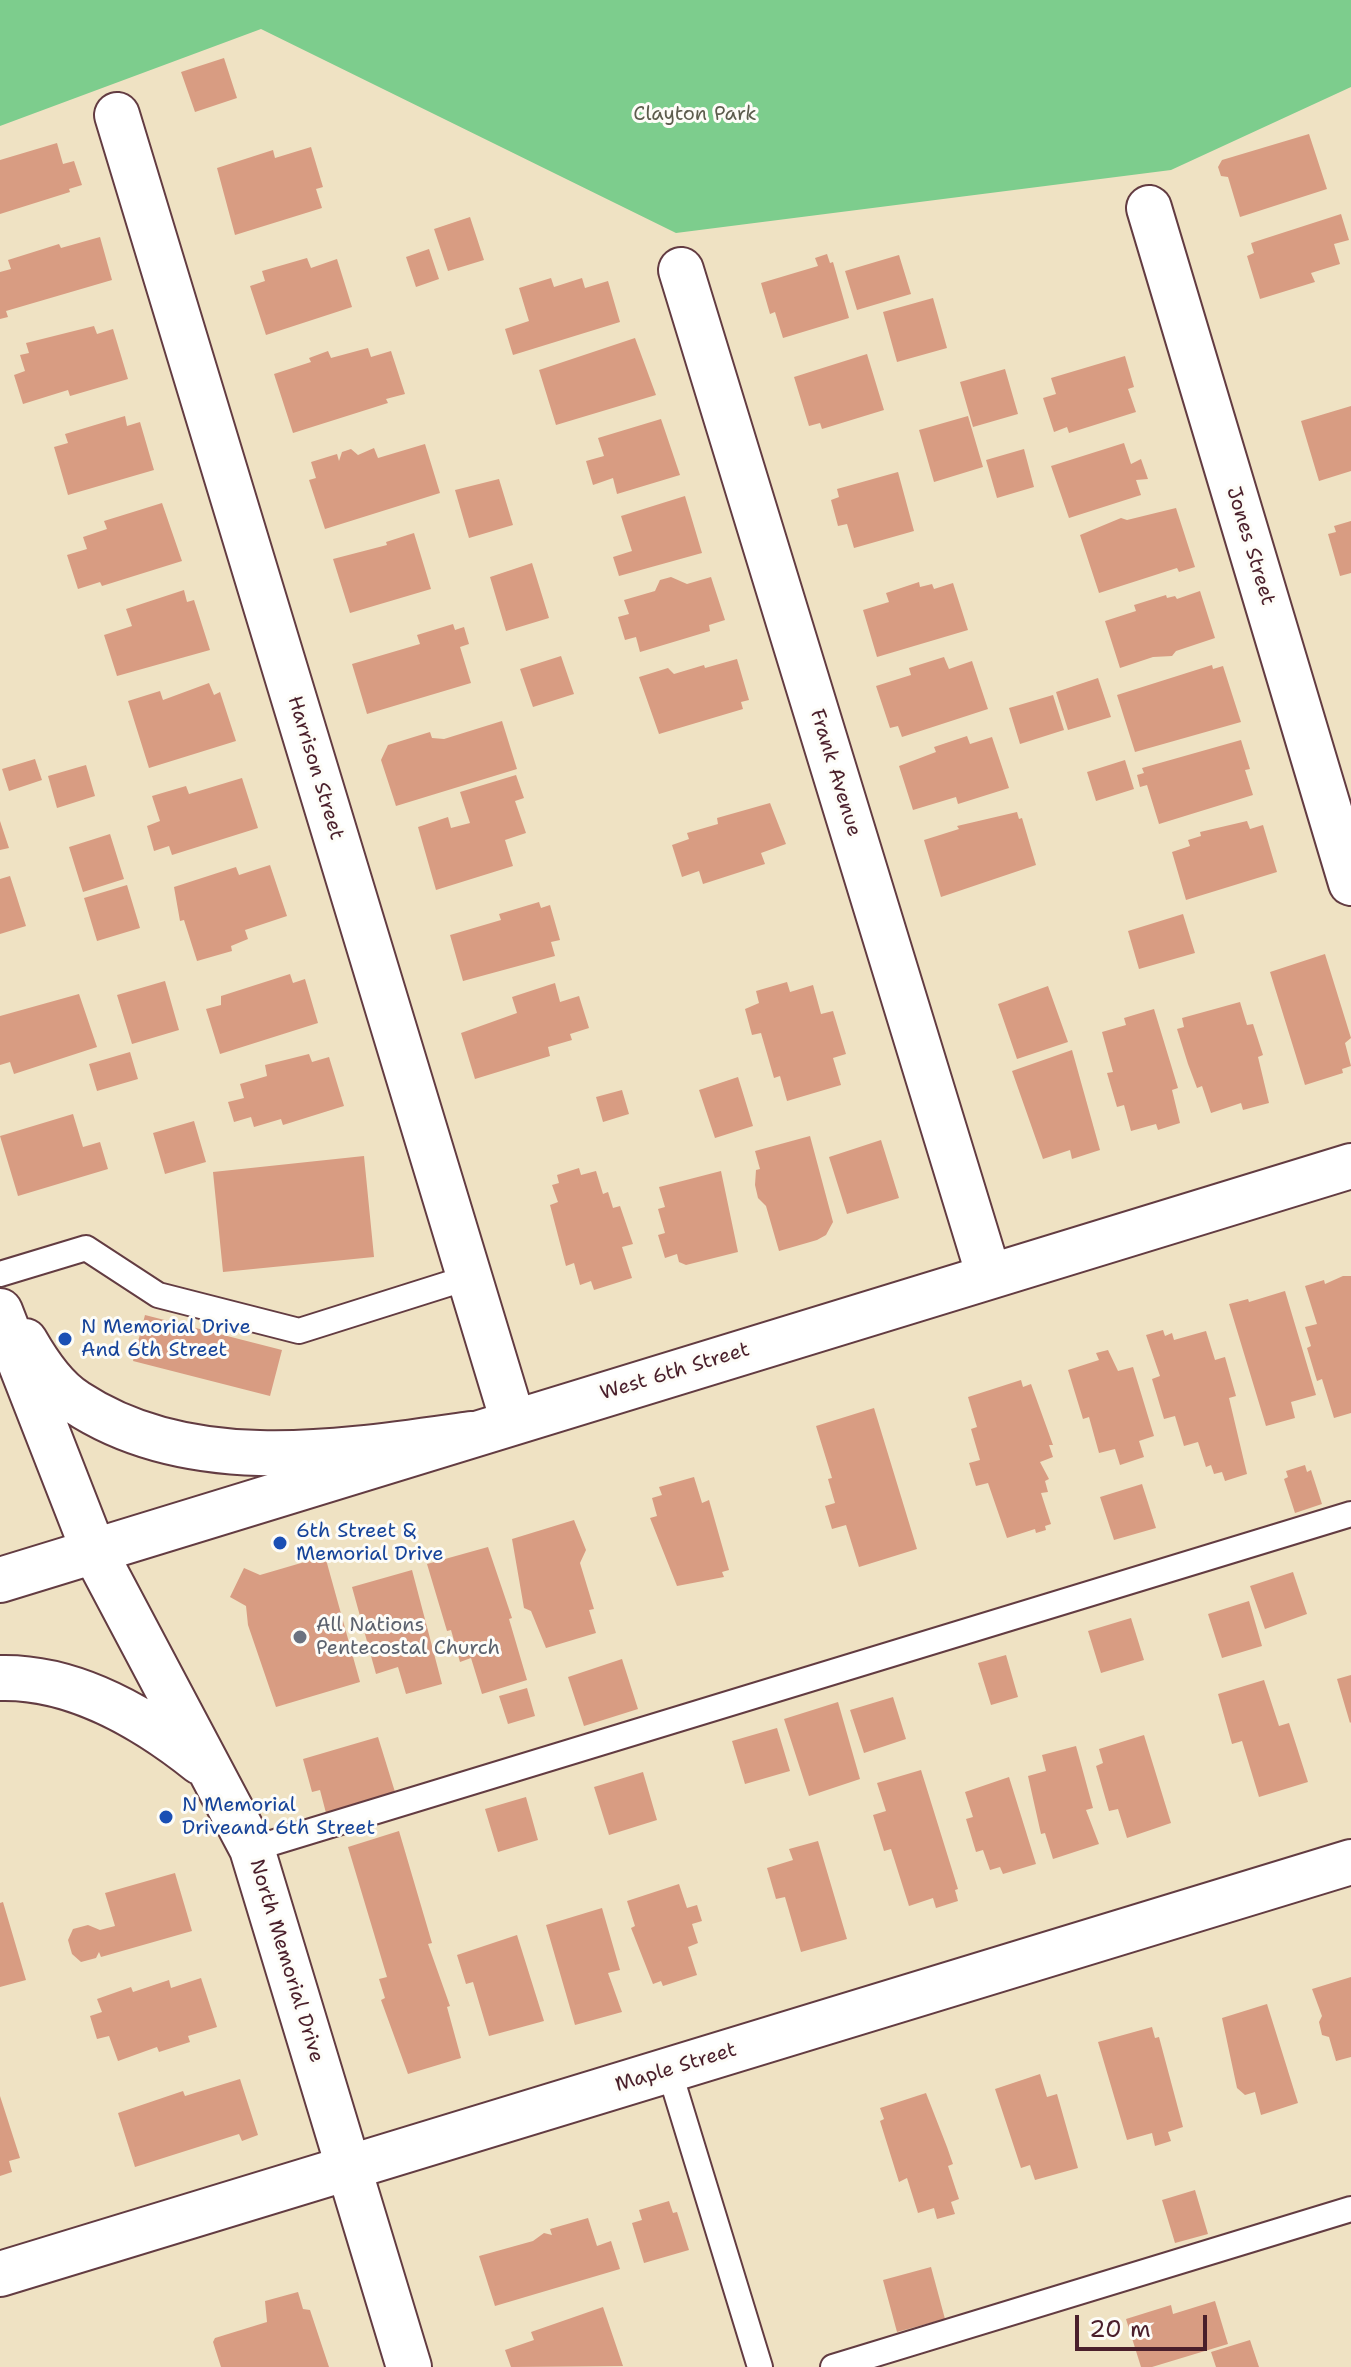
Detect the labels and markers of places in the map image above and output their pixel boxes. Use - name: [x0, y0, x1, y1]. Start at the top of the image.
- place label: N Memorial Drive And 6th Street: [81, 1316, 251, 1363]
- marker: N Memorial Drive And 6th Street: [56, 1330, 74, 1348]
- place label: 6th Street & Memorial Drive: [296, 1520, 444, 1567]
- marker: 6th Street & Memorial Drive: [271, 1534, 289, 1552]
- place label: All Nations Pentecostal Church: [316, 1614, 500, 1661]
- marker: All Nations Pentecostal Church: [291, 1628, 309, 1646]
- place label: N Memorial Driveand 6th Street: [182, 1794, 375, 1841]
- marker: N Memorial Driveand 6th Street: [157, 1808, 175, 1826]

